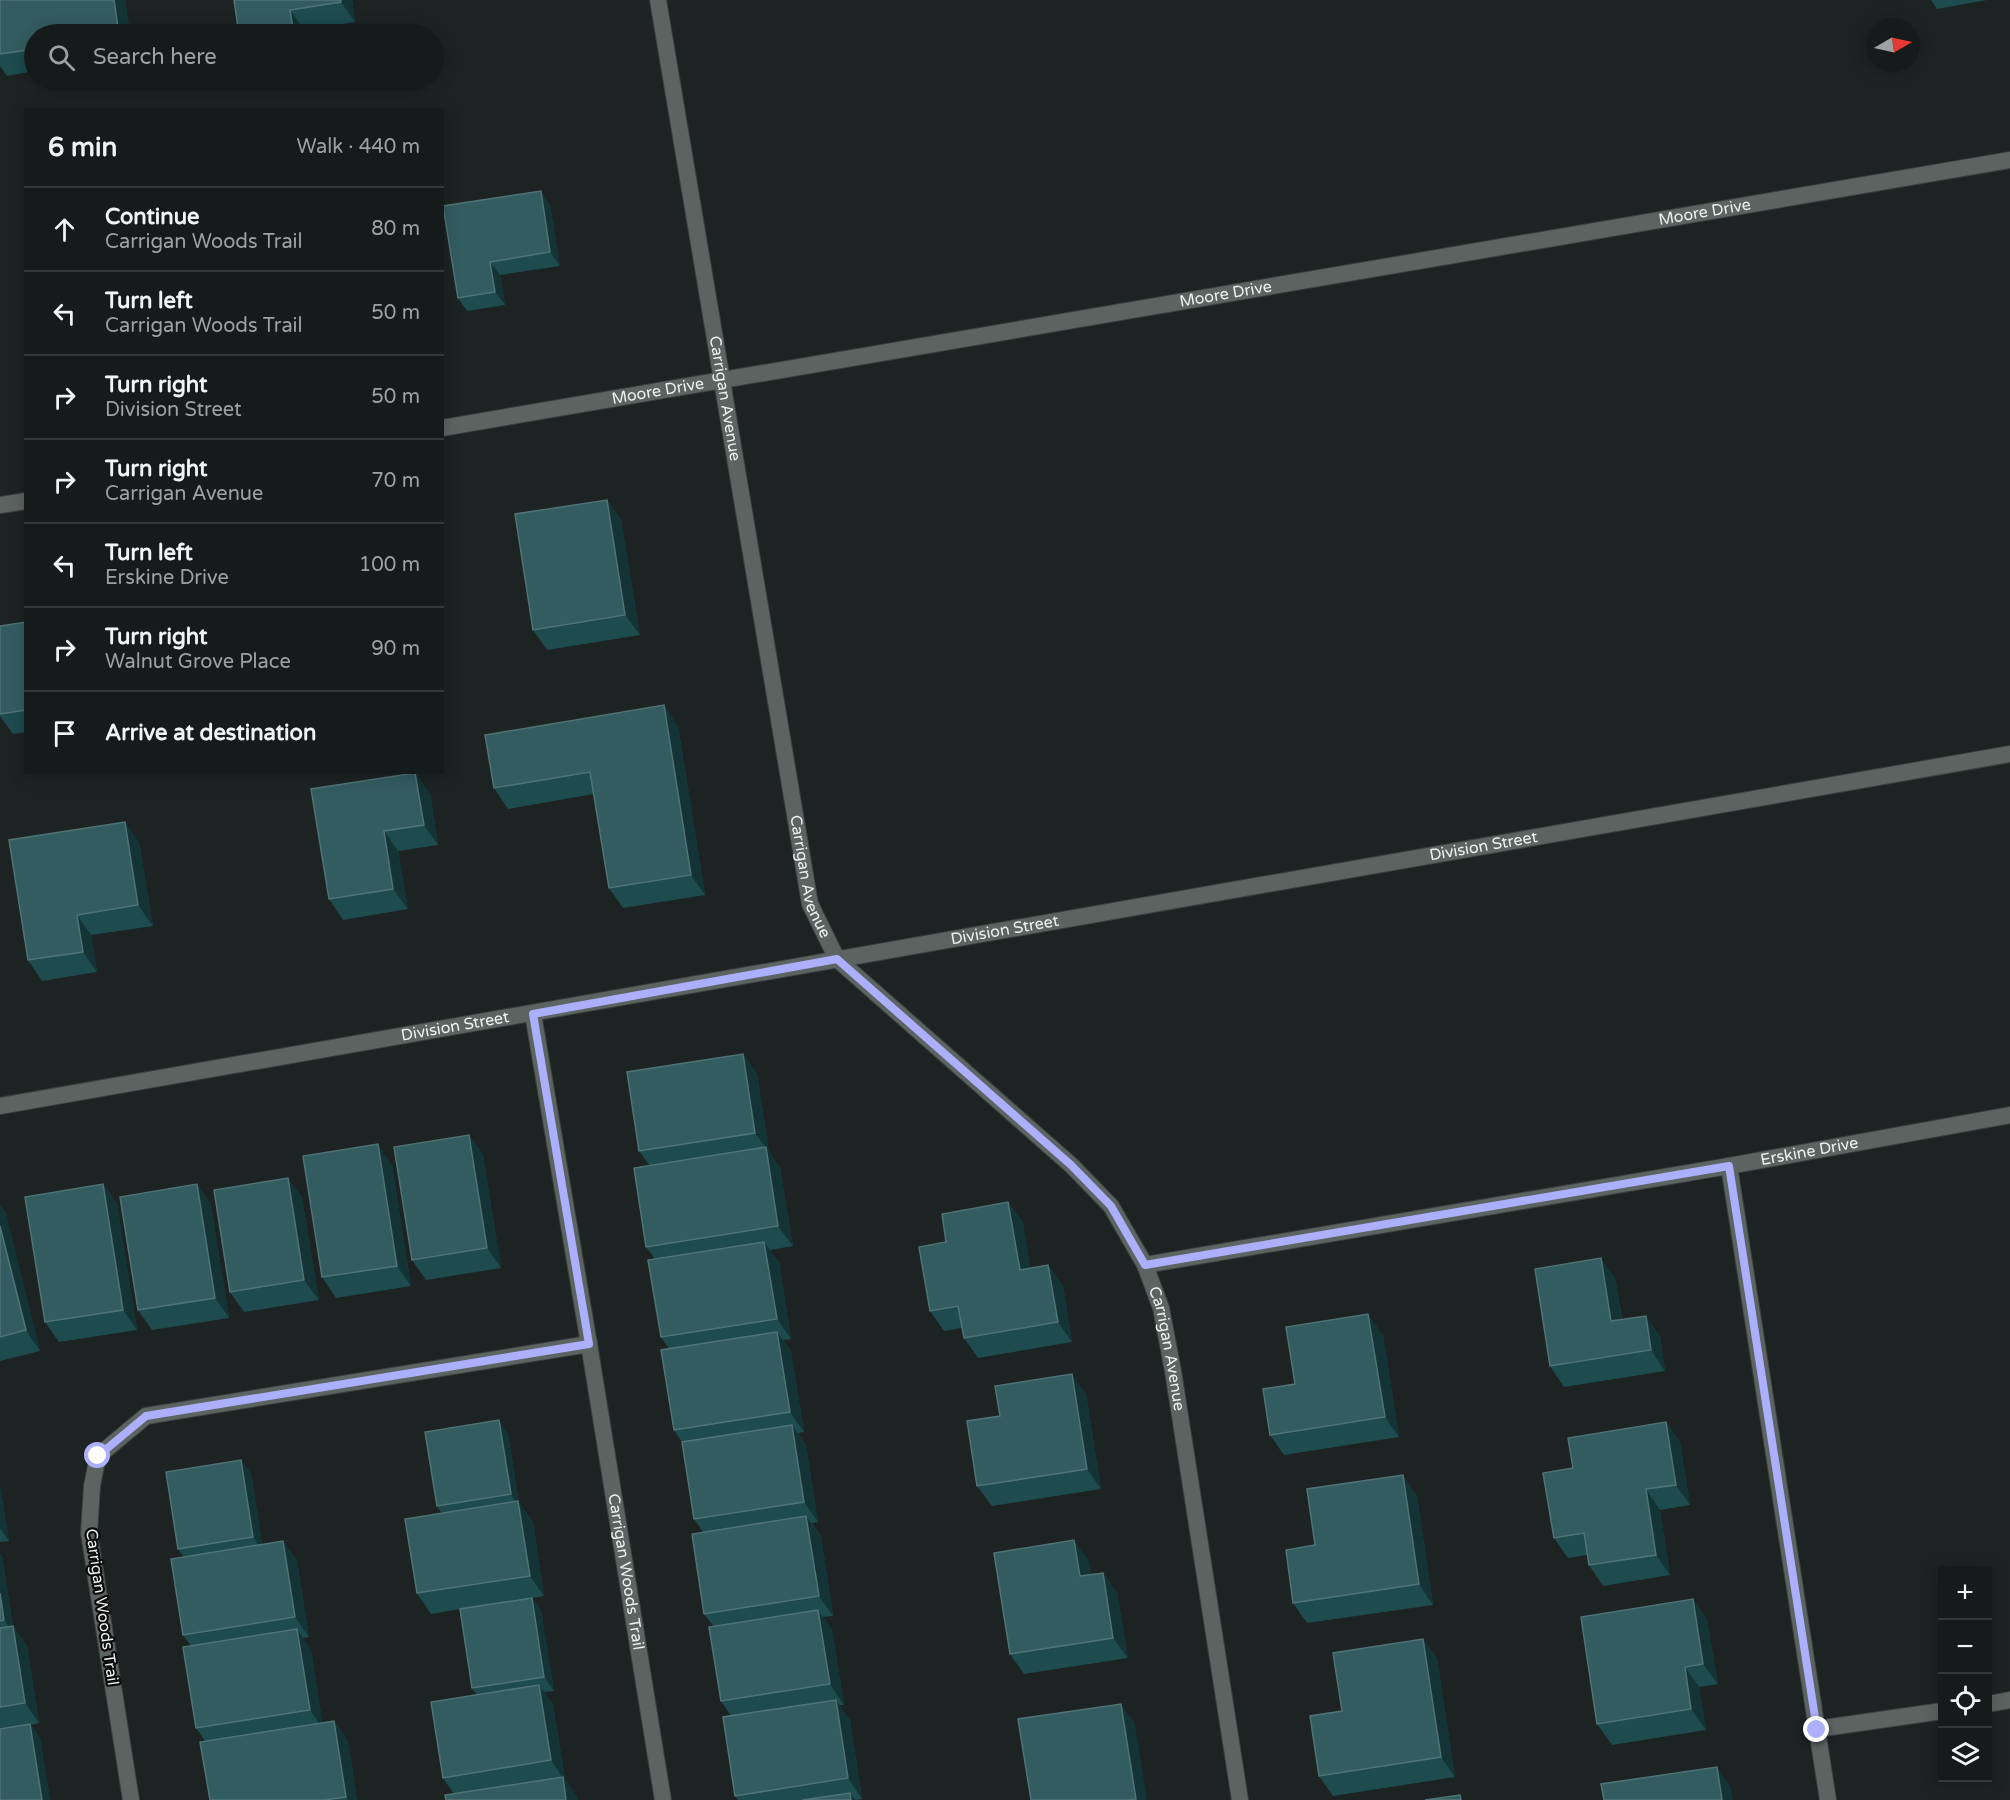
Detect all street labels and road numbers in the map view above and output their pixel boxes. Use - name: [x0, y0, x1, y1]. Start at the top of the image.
- street label: Moore Drive: [1657, 194, 1752, 230]
- street label: Moore Drive: [1178, 276, 1273, 312]
- street label: Carrigan Avenue: [705, 334, 745, 463]
- street label: Moore Drive: [610, 373, 706, 409]
- street label: Carrigan Avenue: [785, 814, 835, 941]
- street label: Division Street: [1428, 827, 1539, 866]
- street label: Division Street: [949, 911, 1060, 949]
- street label: Division Street: [399, 1007, 511, 1046]
- street label: Erskine Drive: [1759, 1133, 1860, 1170]
- street label: Carrigan Avenue: [1144, 1284, 1189, 1412]
- street label: Carrigan Woods Trail: [603, 1492, 649, 1651]
- street label: Carrigan Woods Trail: [81, 1527, 123, 1687]

